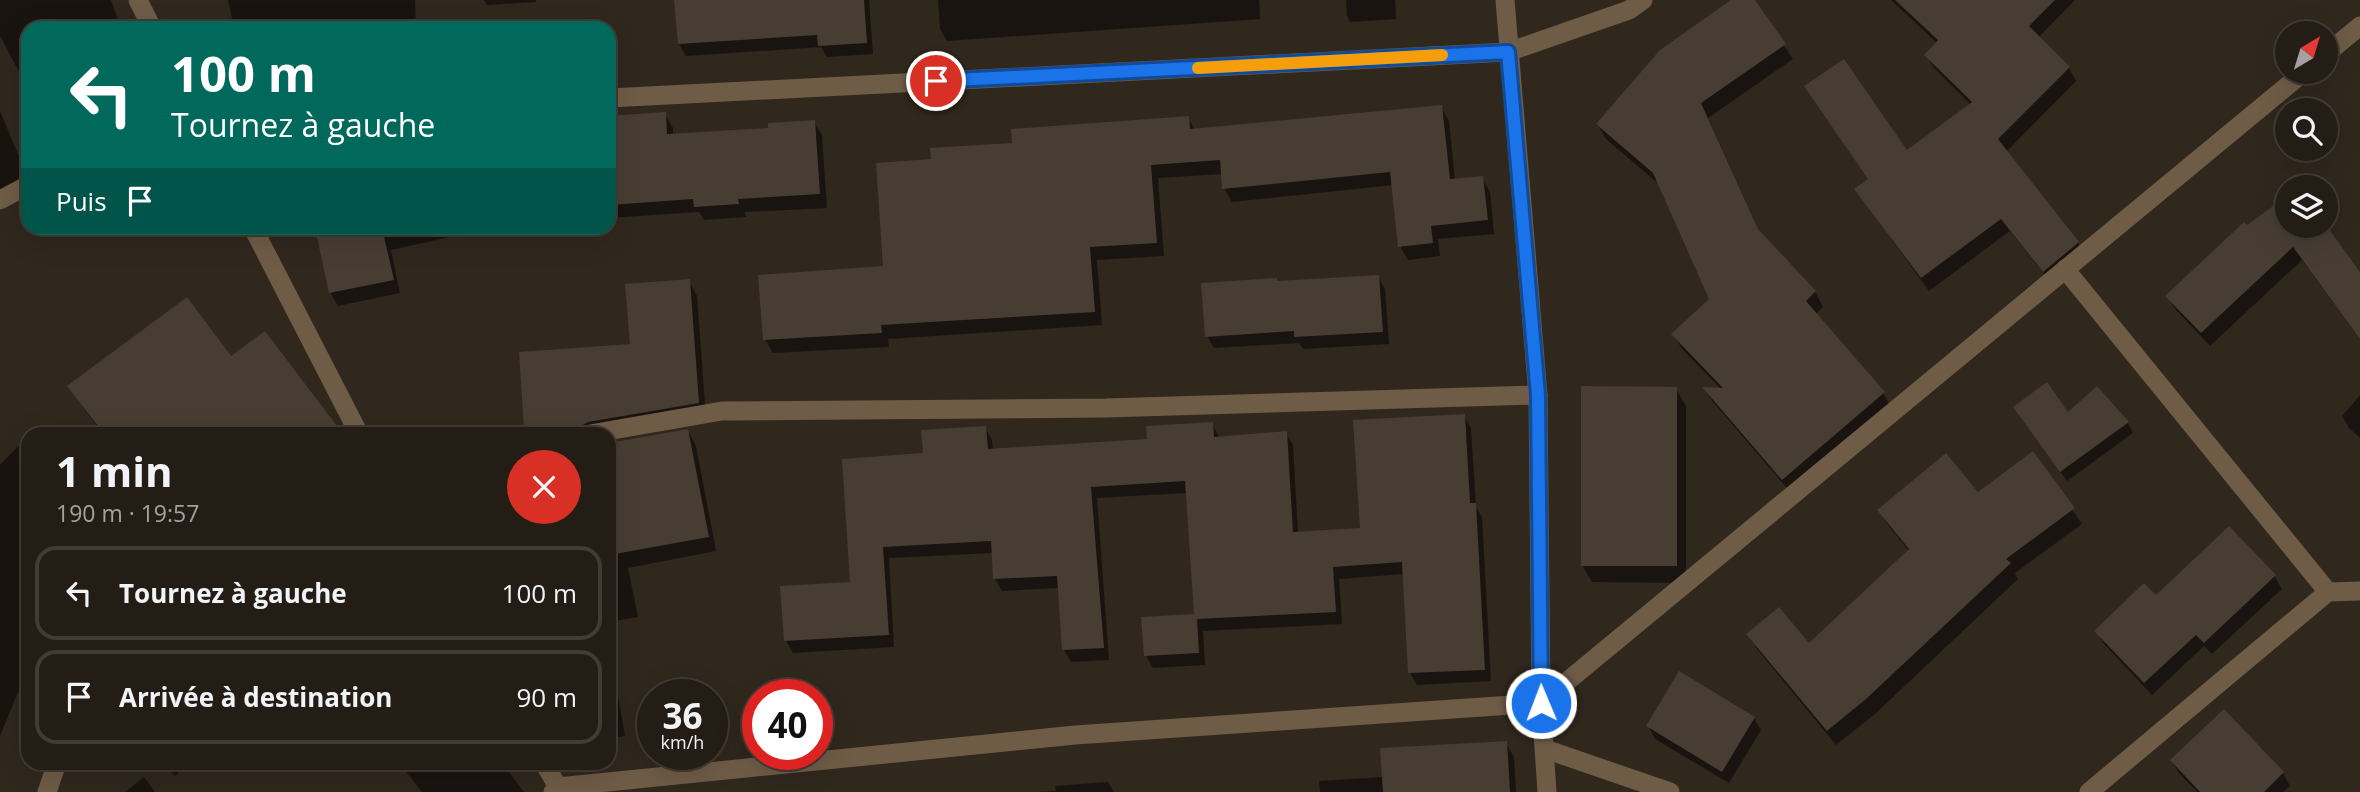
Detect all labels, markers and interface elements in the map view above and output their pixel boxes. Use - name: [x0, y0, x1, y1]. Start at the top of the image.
- north arrow: [2275, 21, 2338, 84]
- map controls: [2275, 21, 2338, 238]
- text: 100 m: [171, 40, 316, 106]
- icon: left: [56, 49, 147, 140]
- pin: [906, 51, 966, 111]
- icon: arrive: [917, 62, 955, 100]
- button: search: [2275, 98, 2338, 161]
- text: Tournez à gauche: [171, 103, 435, 146]
- button: layers: [2275, 175, 2338, 238]
- icon: arrive: [121, 182, 159, 220]
- text: Puis: [56, 183, 107, 219]
- text: 1 min: [56, 442, 173, 499]
- button: close: [507, 450, 581, 524]
- text: 190 m · 19:57: [56, 497, 199, 529]
- icon: left: [60, 574, 98, 612]
- text: Tournez à gauche: [119, 575, 347, 611]
- text: 100 m: [502, 575, 577, 611]
- position arrow: [1504, 666, 1578, 740]
- icon: arrive: [60, 678, 98, 716]
- text: Arrivée à destination: [119, 679, 392, 715]
- text: 90 m: [516, 679, 577, 715]
- speed limit sign: 40: [742, 679, 833, 770]
- text: 36: [662, 692, 703, 739]
- text: km/h: [661, 730, 704, 754]

